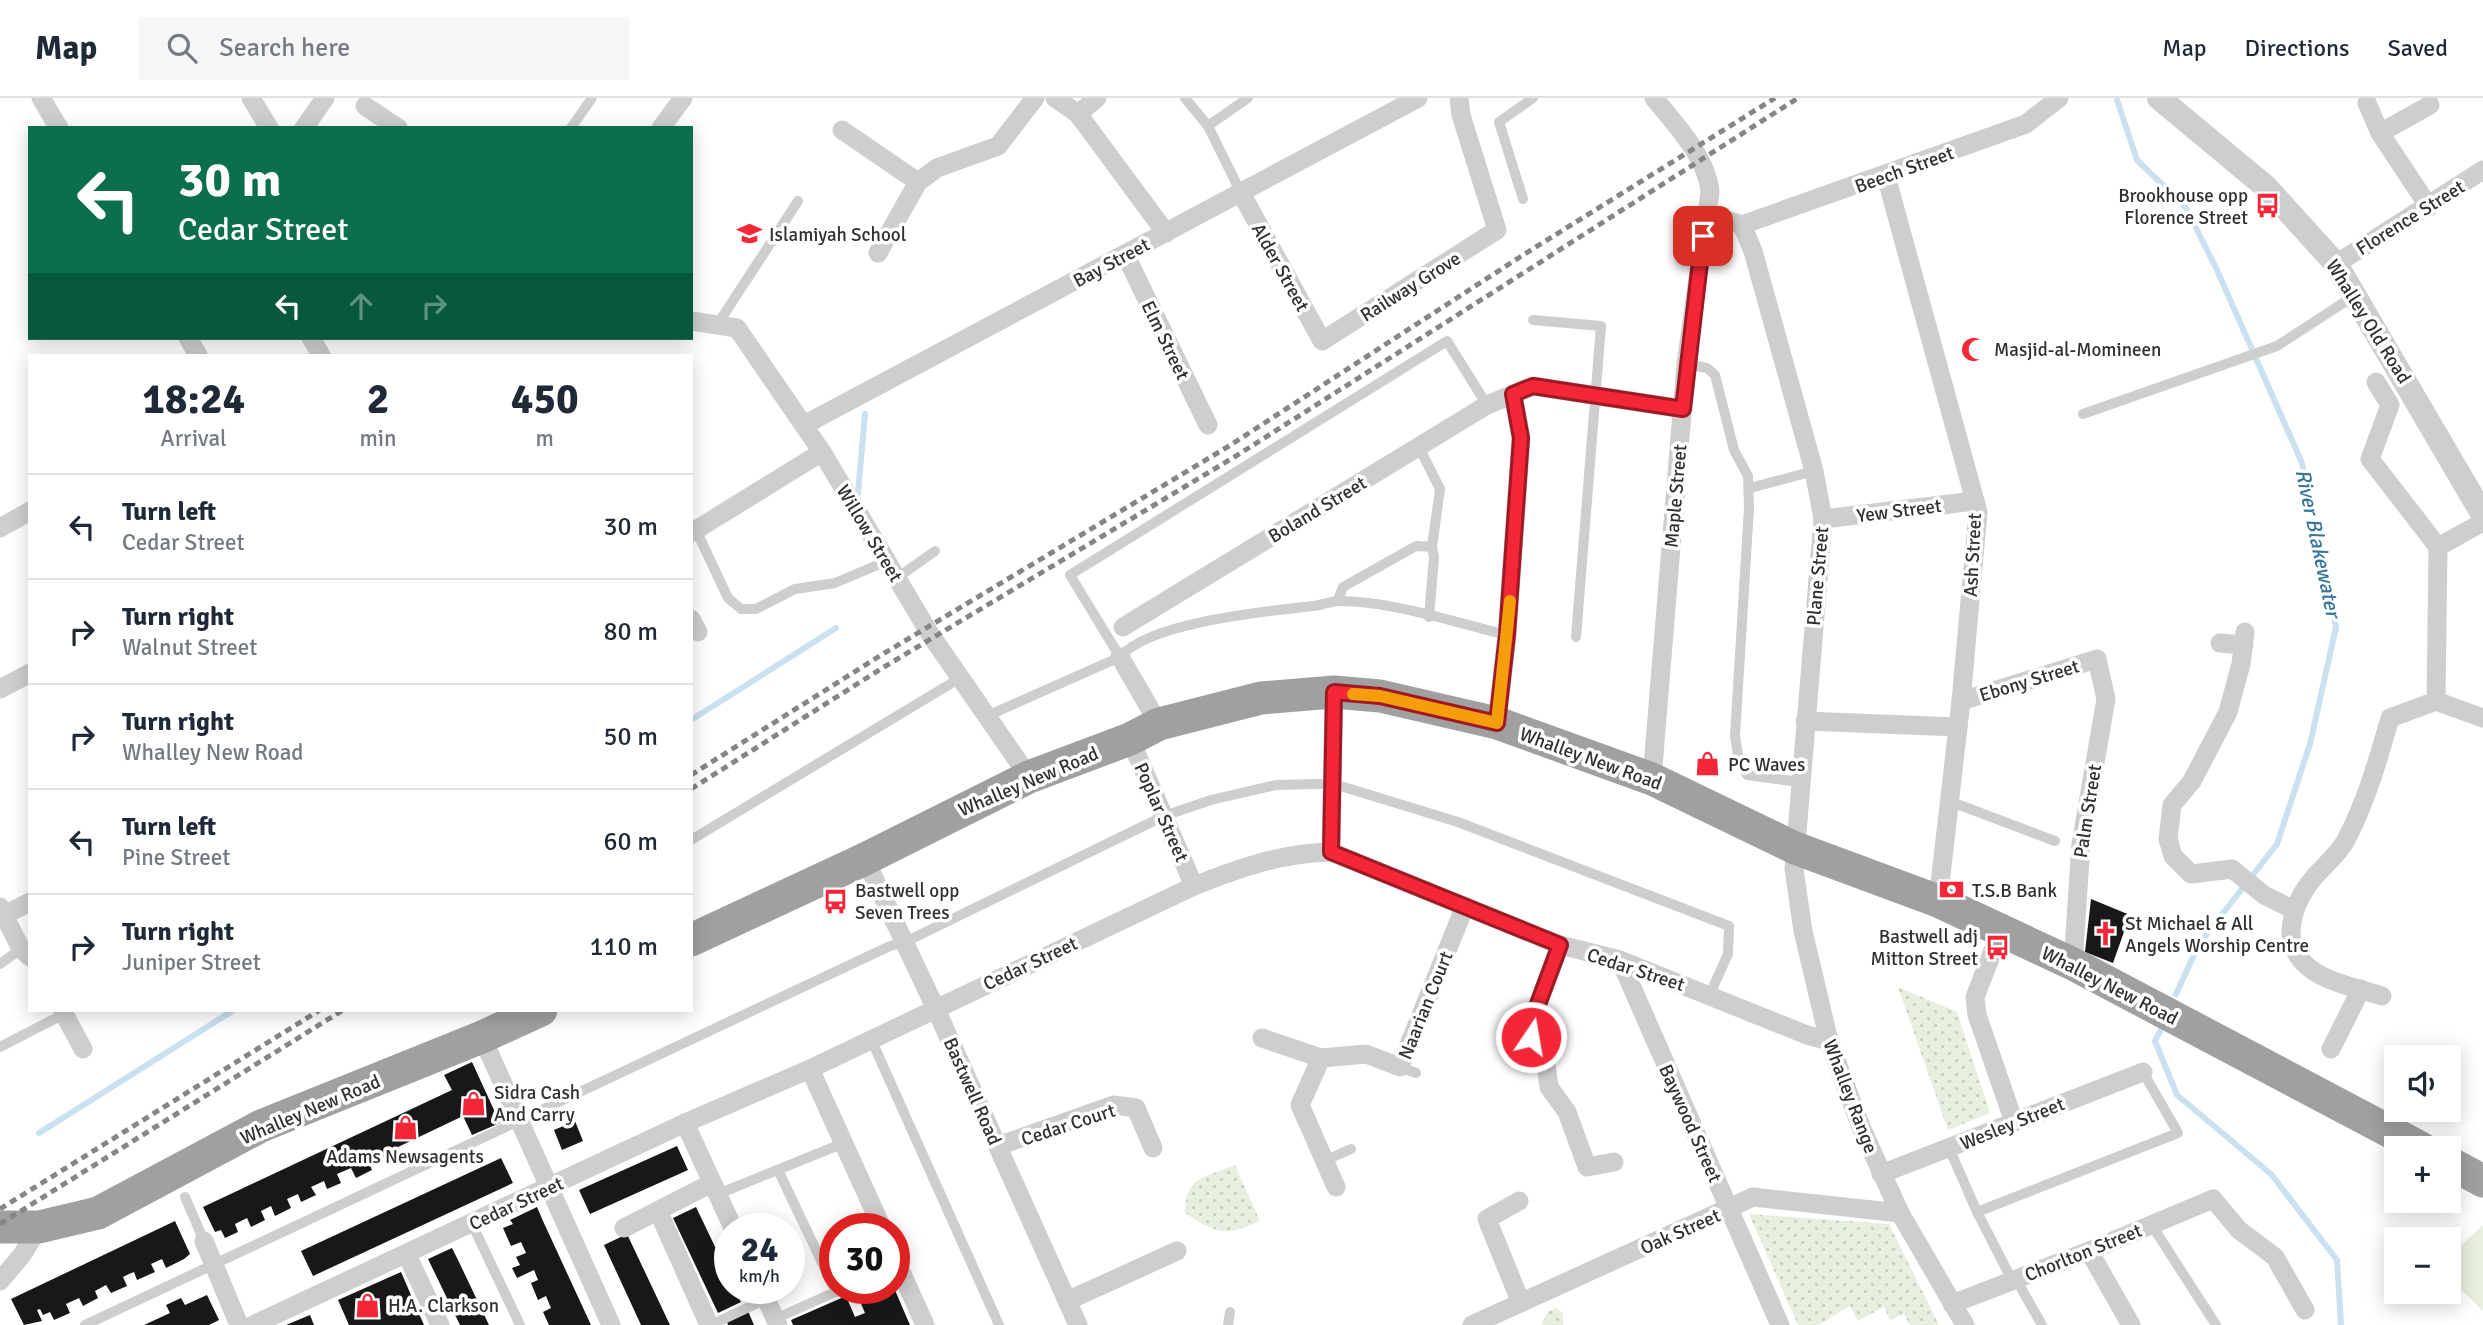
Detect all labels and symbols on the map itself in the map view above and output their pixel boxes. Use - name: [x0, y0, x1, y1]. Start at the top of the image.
- street label: Beech Street: [1852, 141, 1957, 199]
- street label: Florence Street: [2352, 175, 2470, 261]
- place label: Brookhouse opp Florence Street: [2118, 184, 2248, 230]
- bus stop icon: Brookhouse opp Florence Street: [2254, 192, 2282, 220]
- pin: [1673, 206, 1733, 266]
- street label: Alder Street: [1246, 219, 1314, 316]
- school or university icon: Islamiyah School: [735, 220, 763, 248]
- place label: Islamiyah School: [769, 223, 906, 247]
- street label: Bay Street: [1069, 233, 1154, 293]
- street label: Railway Grove: [1356, 246, 1465, 327]
- street label: Whalley Old Road: [2320, 255, 2416, 388]
- street label: Elm Street: [1136, 297, 1195, 384]
- mosque icon: Masjid-al-Momineen: [1960, 335, 1988, 363]
- place label: Masjid-al-Momineen: [1994, 338, 2161, 362]
- street label: Maple Street: [1660, 443, 1692, 549]
- water label: River Blakewater: [2290, 466, 2347, 623]
- street label: Boland Street: [1264, 471, 1371, 549]
- street label: Willow Street: [831, 481, 908, 587]
- street label: Yew Street: [1855, 494, 1943, 528]
- street label: Ash Street: [1959, 512, 1987, 598]
- street label: Plane Street: [1802, 525, 1834, 627]
- street label: Ebony Street: [1976, 654, 2083, 708]
- street label: Whalley New Road: [1516, 722, 1665, 796]
- street label: Whalley New Road: [955, 742, 1102, 822]
- shop icon: PC Waves: [1694, 750, 1722, 778]
- place label: PC Waves: [1728, 753, 1805, 777]
- street label: Poplar Street: [1129, 759, 1194, 866]
- street label: Palm Street: [2069, 762, 2107, 860]
- bank icon: T.S.B Bank: [1938, 876, 1966, 904]
- place label: Bastwell opp Seven Trees: [855, 879, 959, 925]
- place label: T.S.B Bank: [1972, 879, 2057, 903]
- bus stop icon: Bastwell opp Seven Trees: [821, 887, 849, 915]
- place label: St Michael & All Angels Worship Centre: [2125, 912, 2309, 958]
- church icon: St Michael & All Angels Worship Centre: [2091, 920, 2119, 948]
- place label: Bastwell adj Mitton Street: [1871, 925, 1978, 971]
- street label: Cedar Street: [979, 931, 1082, 996]
- bus stop icon: Bastwell adj Mitton Street: [1984, 933, 2012, 961]
- street label: Whalley New Road: [2037, 941, 2182, 1031]
- street label: Cedar Street: [1584, 943, 1688, 997]
- street label: Naarian Court: [1393, 947, 1459, 1063]
- position arrow: [1494, 1000, 1568, 1074]
- street label: Bastwell Road: [938, 1034, 1006, 1149]
- street label: Whalley Range: [1817, 1036, 1883, 1157]
- street label: Baywood Street: [1653, 1061, 1727, 1187]
- street label: Whalley New Road: [237, 1070, 384, 1150]
- place label: Sidra Cash And Carry: [494, 1081, 580, 1127]
- shop icon: Sidra Cash And Carry: [460, 1089, 488, 1117]
- street label: Wesley Street: [1957, 1092, 2068, 1156]
- street label: Cedar Court: [1018, 1098, 1119, 1151]
- shop icon: Adams Newsagents: [391, 1114, 419, 1142]
- place label: Adams Newsagents: [326, 1145, 484, 1169]
- street label: Cedar Street: [465, 1171, 568, 1236]
- street label: Oak Street: [1637, 1204, 1724, 1260]
- speed limit sign: 30: [819, 1213, 910, 1304]
- street label: Chorlton Street: [2021, 1218, 2146, 1287]
- shop icon: H.A. Clarkson: [354, 1291, 382, 1319]
- place label: H.A. Clarkson: [388, 1294, 499, 1318]

